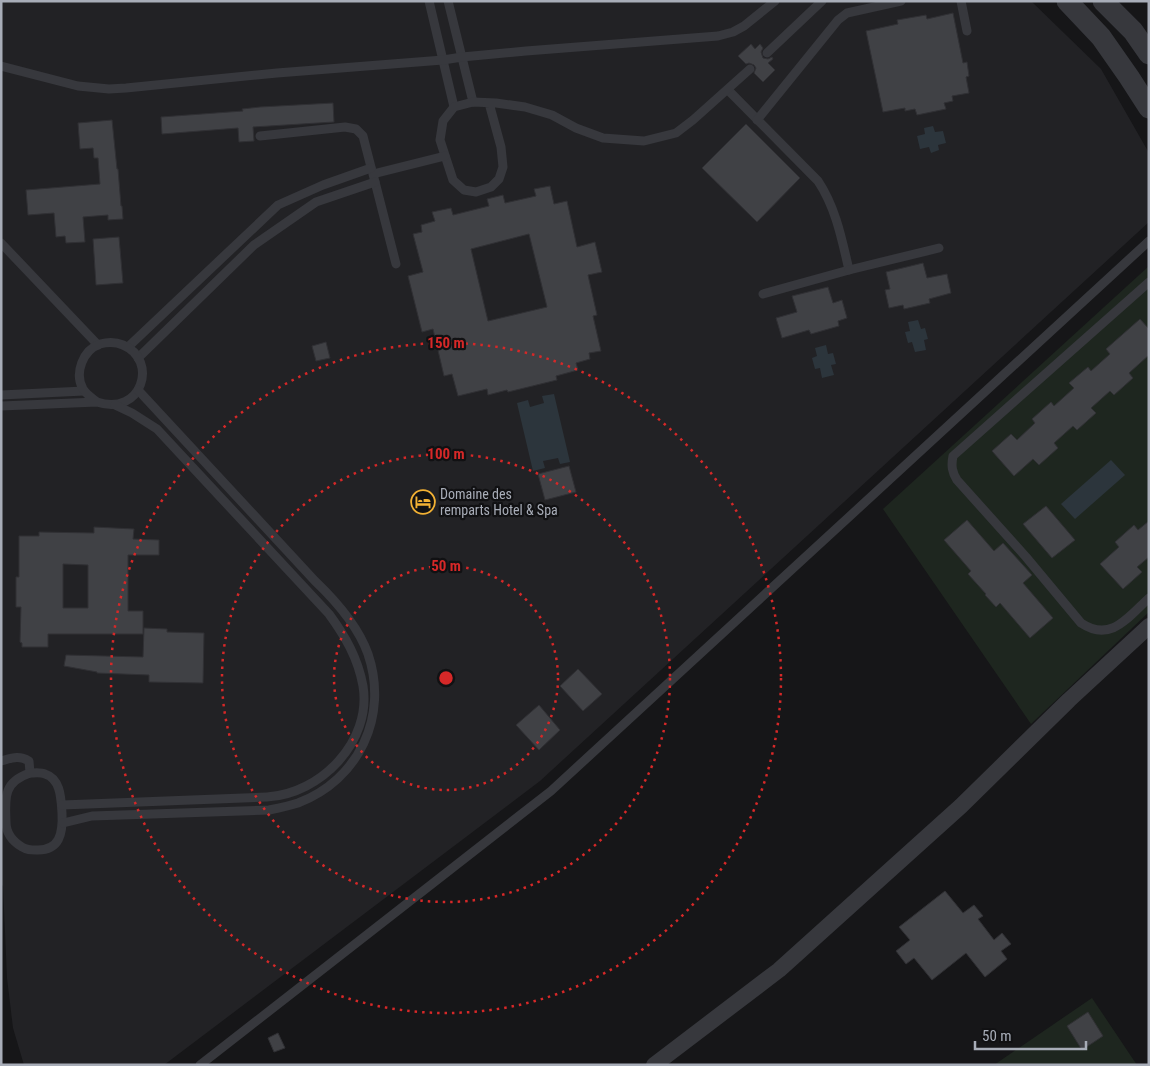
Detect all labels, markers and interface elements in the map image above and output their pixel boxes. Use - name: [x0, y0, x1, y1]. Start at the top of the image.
- text: 150 m: [427, 334, 465, 352]
- text: 100 m: [427, 445, 465, 463]
- place label: Domaine des remparts Hotel & Spa: [440, 486, 558, 518]
- hotel icon: Domaine des remparts Hotel & Spa: [410, 489, 436, 515]
- text: 50 m: [431, 557, 461, 575]
- centre of rings: [437, 669, 455, 687]
- scale bar: [975, 1018, 1086, 1050]
- text: 50 m: [982, 1027, 1012, 1045]

